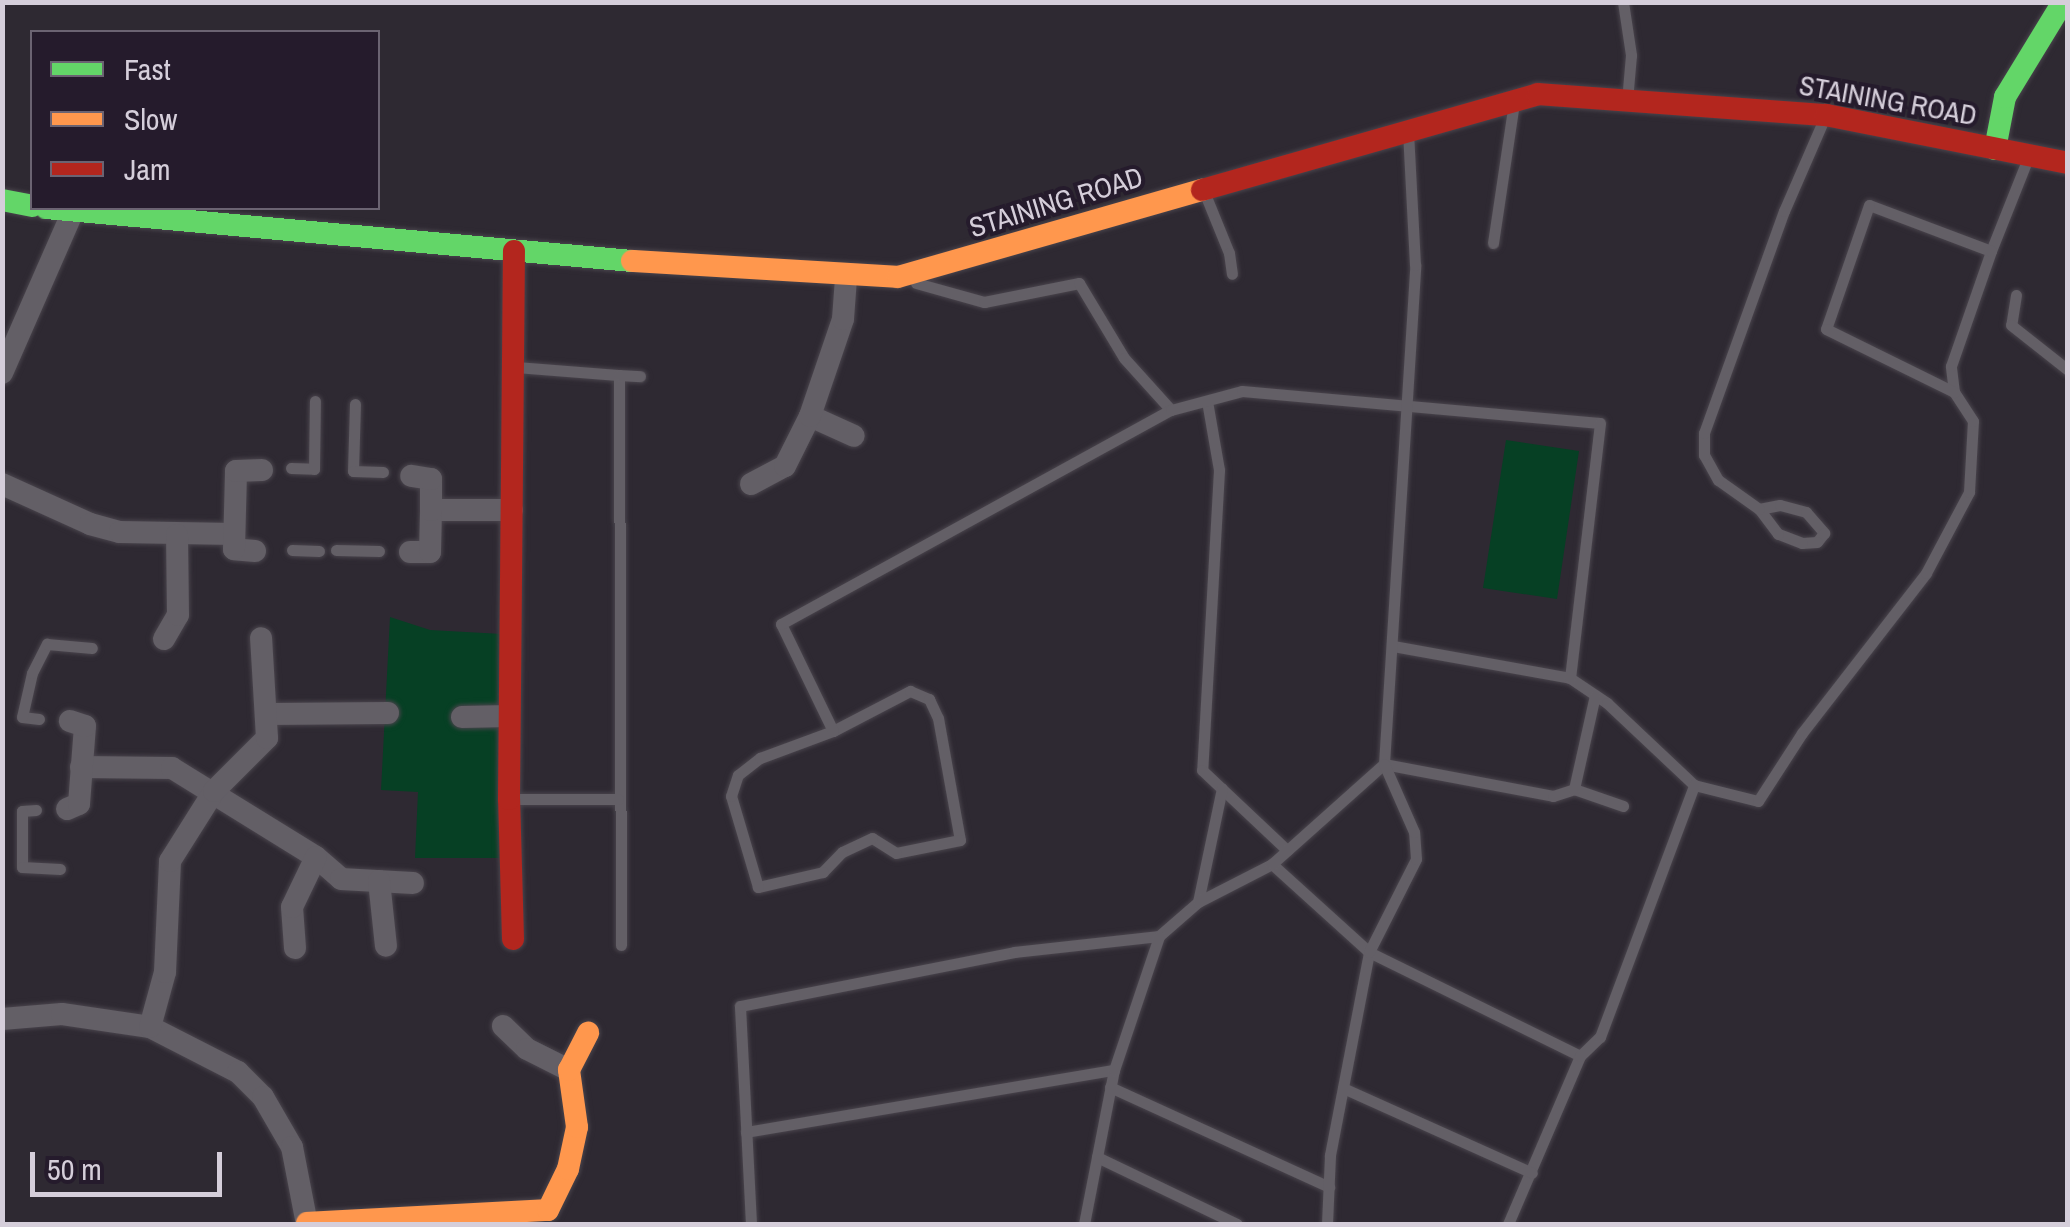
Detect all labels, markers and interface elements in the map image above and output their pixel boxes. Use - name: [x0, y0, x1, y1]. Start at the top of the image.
- legend: [30, 30, 380, 210]
- text: Fast: [124, 49, 171, 89]
- street label: STAINING ROAD: [1797, 68, 1979, 132]
- text: Slow: [124, 99, 177, 139]
- text: Jam: [124, 149, 170, 189]
- street label: STAINING ROAD: [965, 160, 1147, 244]
- scale bar: [35, 1132, 228, 1194]
- text: 50 m: [47, 1149, 102, 1189]

